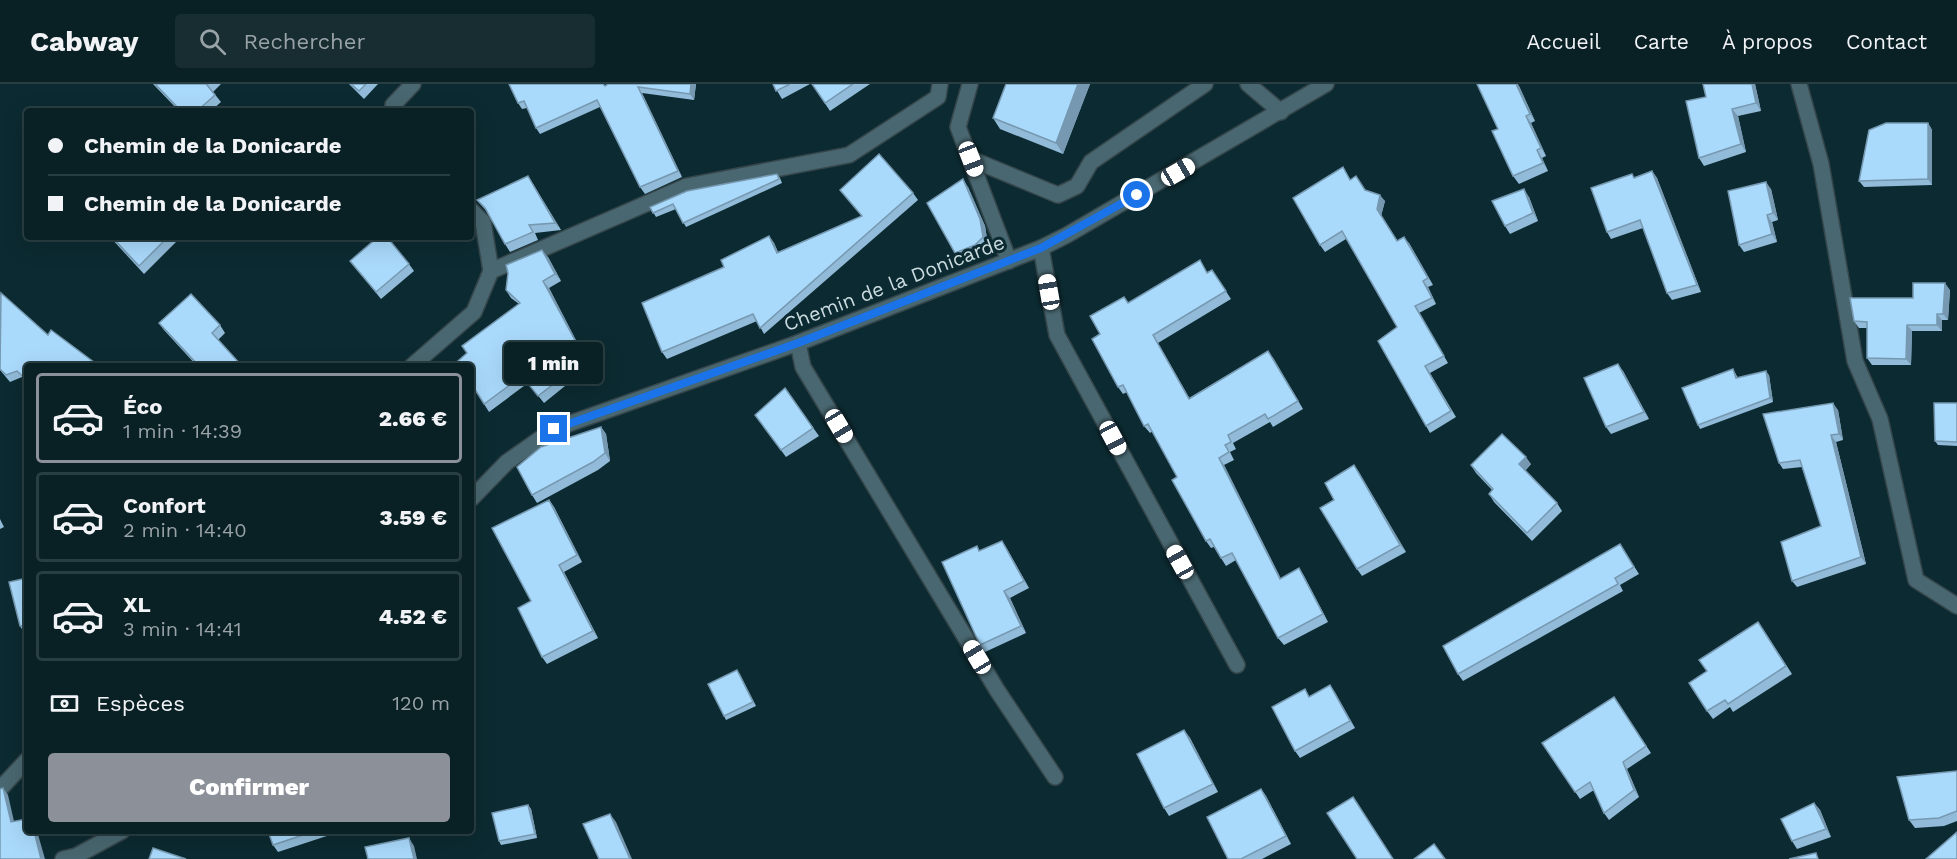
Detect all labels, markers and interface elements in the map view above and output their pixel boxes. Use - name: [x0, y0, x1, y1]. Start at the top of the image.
- search box: [175, 14, 595, 68]
- text: Cabway: [30, 25, 139, 58]
- icon: search: [196, 25, 229, 58]
- text: Rechercher: [244, 29, 365, 54]
- text: Accueil: [1526, 29, 1601, 54]
- text: Carte: [1634, 29, 1689, 54]
- text: À propos: [1722, 29, 1813, 54]
- text: Contact: [1846, 29, 1927, 54]
- text: Chemin de la Donicarde: [84, 133, 342, 158]
- car: [956, 139, 986, 179]
- car: [1158, 155, 1198, 189]
- route start: [1123, 181, 1150, 208]
- text: Chemin de la Donicarde: [84, 191, 342, 216]
- street label: Chemin de la Donicarde: [780, 230, 1008, 336]
- car: [1037, 273, 1061, 311]
- callout: 1 min: [504, 342, 604, 384]
- text: 1 min: [528, 351, 579, 375]
- icon: car: [51, 391, 105, 445]
- text: Éco: [123, 394, 162, 419]
- text: 2.66 €: [379, 406, 447, 431]
- car: [822, 406, 856, 446]
- route end: [540, 415, 567, 442]
- car: [1097, 418, 1129, 458]
- text: 1 min · 14:39: [123, 419, 242, 443]
- icon: car: [51, 490, 105, 544]
- text: Confort: [123, 493, 206, 518]
- text: 3.59 €: [380, 505, 447, 530]
- text: 2 min · 14:40: [123, 518, 247, 542]
- car: [1163, 542, 1197, 582]
- icon: car: [51, 589, 105, 643]
- text: XL: [123, 592, 151, 617]
- text: 4.52 €: [379, 604, 447, 629]
- text: 3 min · 14:41: [123, 617, 242, 641]
- car: [960, 637, 994, 677]
- icon: cash: [48, 687, 81, 720]
- text: Espèces: [96, 691, 185, 716]
- text: 120 m: [392, 691, 450, 715]
- button: Confirmer: [48, 753, 450, 822]

